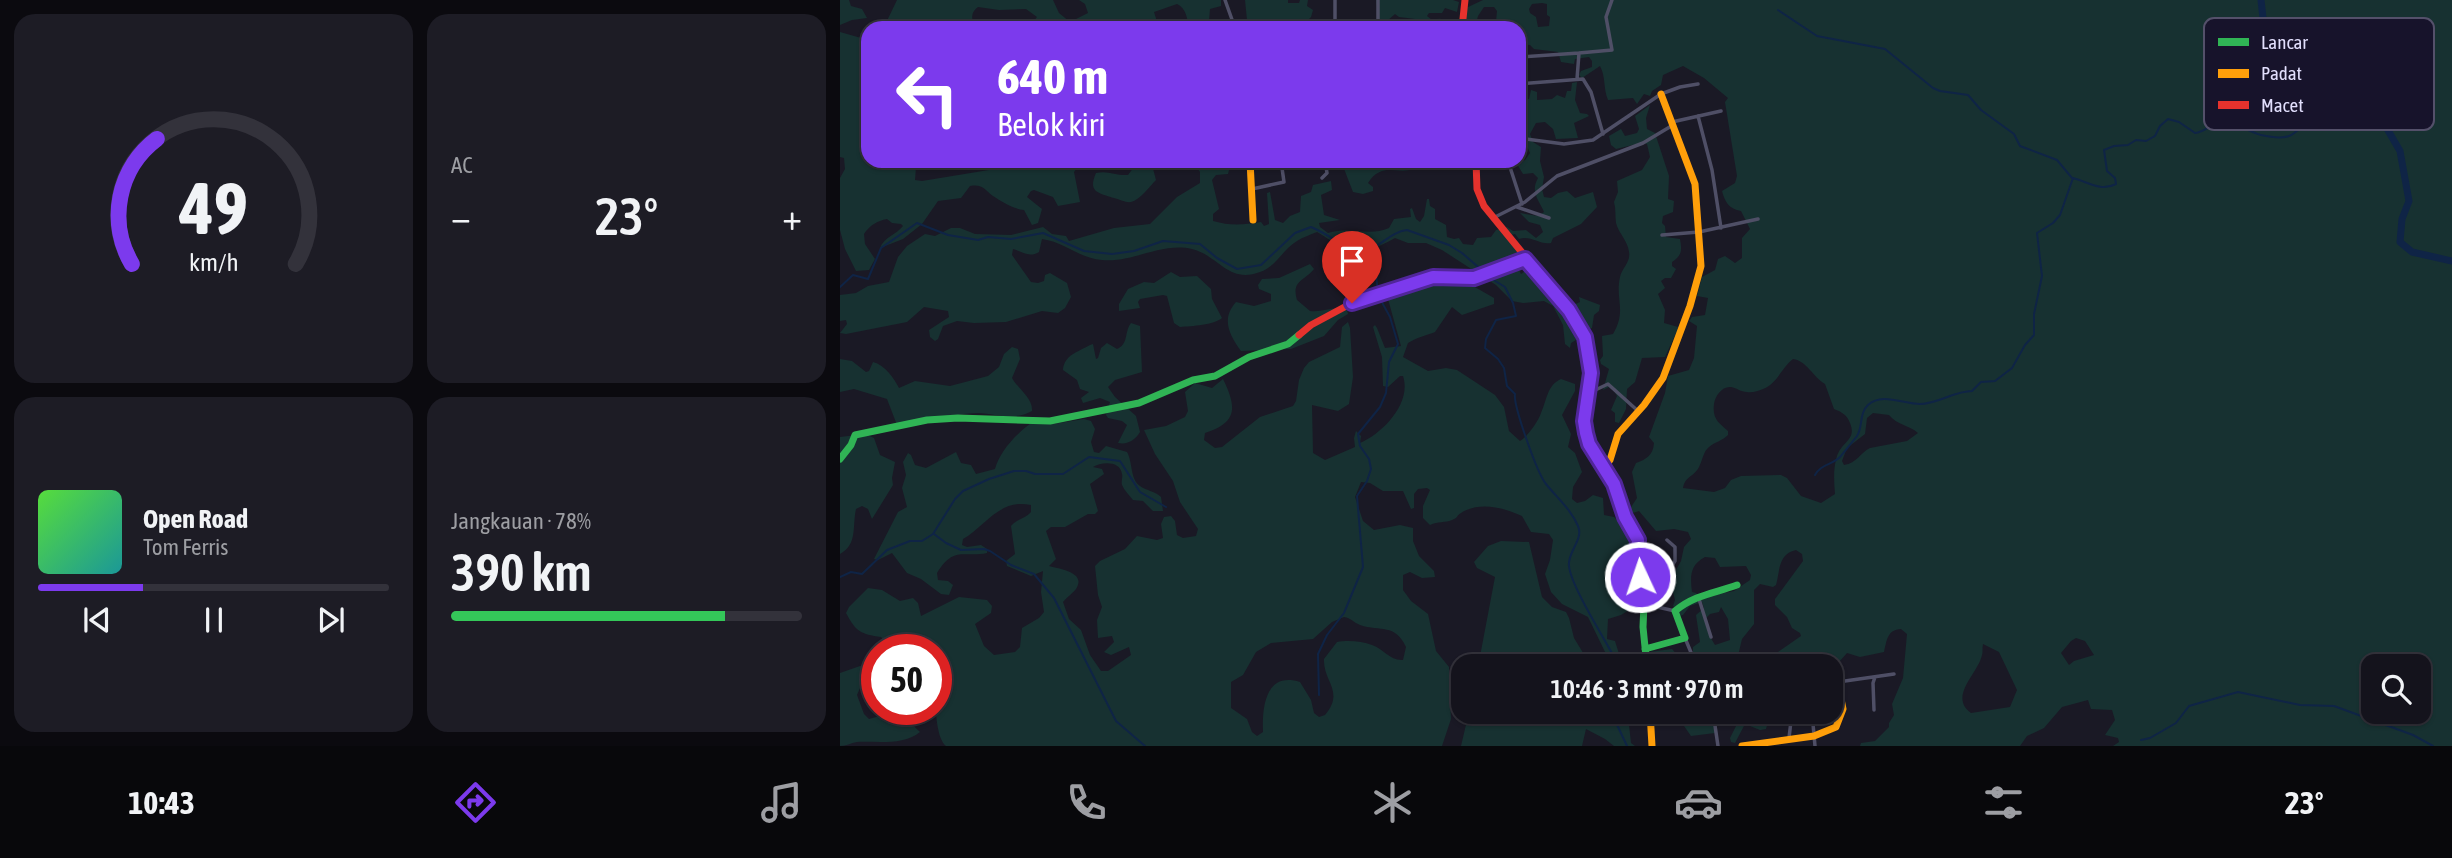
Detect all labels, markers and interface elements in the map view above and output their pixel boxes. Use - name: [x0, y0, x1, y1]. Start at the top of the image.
- legend: [2204, 18, 2434, 130]
- text: Lancar: [2261, 31, 2308, 53]
- text: 640 m: [997, 48, 1108, 104]
- icon: left: [882, 49, 973, 140]
- text: Padat: [2261, 62, 2302, 84]
- text: Macet: [2261, 94, 2304, 116]
- text: Belok kiri: [997, 106, 1106, 143]
- text: AC: [451, 152, 473, 178]
- text: 49: [178, 167, 248, 250]
- text: 23°: [595, 186, 658, 246]
- text: −: [451, 195, 471, 238]
- text: +: [782, 195, 802, 238]
- pin: [1322, 231, 1382, 303]
- icon: arrive: [1333, 242, 1371, 280]
- text: km/h: [189, 248, 238, 276]
- text: Open Road: [143, 504, 248, 534]
- text: Jangkauan · 78%: [451, 508, 591, 534]
- text: Tom Ferris: [143, 534, 228, 560]
- position arrow: [1603, 540, 1677, 614]
- text: 390 km: [451, 542, 592, 602]
- icon: previous: [78, 601, 116, 639]
- icon: pause: [195, 601, 233, 639]
- icon: next: [312, 601, 350, 639]
- speed limit sign: 50: [861, 634, 952, 725]
- map controls: [2361, 654, 2431, 724]
- button: search: [2361, 654, 2431, 724]
- text: 10:46 · 3 mnt · 970 m: [1551, 674, 1743, 704]
- icon: directions: [451, 778, 500, 827]
- icon: music: [757, 778, 806, 827]
- icon: phone: [1062, 778, 1111, 827]
- icon: climate: [1368, 778, 1417, 827]
- icon: car: [1674, 778, 1723, 827]
- icon: filters: [1979, 778, 2028, 827]
- text: 10:43: [128, 784, 195, 821]
- text: 23°: [2285, 784, 2324, 821]

